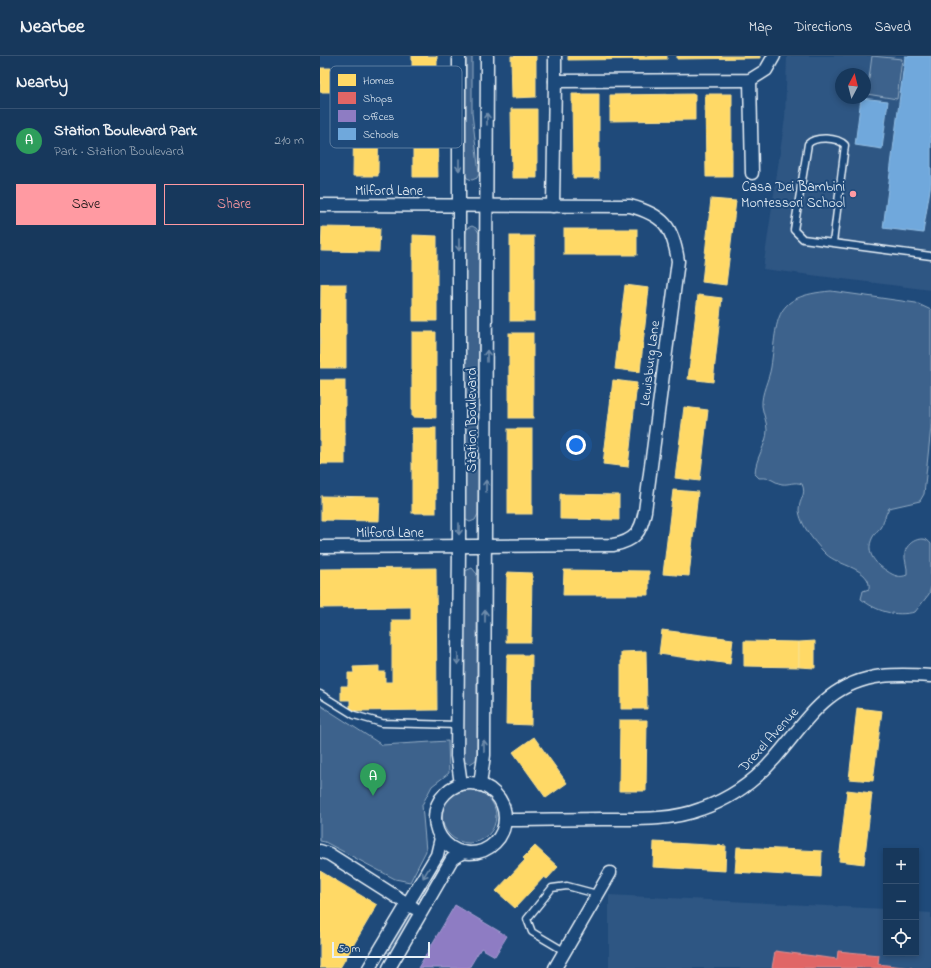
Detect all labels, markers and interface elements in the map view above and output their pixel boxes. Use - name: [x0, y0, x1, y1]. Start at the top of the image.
- text: Nearbee: [20, 14, 85, 41]
- text: Map: [749, 17, 772, 38]
- text: Directions: [794, 17, 852, 38]
- text: Saved: [874, 17, 911, 38]
- legend: [330, 66, 462, 148]
- north arrow: [835, 68, 871, 104]
- text: Nearby: [16, 70, 68, 95]
- text: Homes: [363, 73, 395, 89]
- text: Shops: [363, 91, 393, 107]
- text: Offices: [363, 109, 394, 125]
- one-way arrow: [483, 113, 491, 126]
- text: Station Boulevard Park: [54, 120, 197, 142]
- text: Schools: [363, 127, 399, 143]
- text: A: [25, 131, 33, 150]
- text: 210 m: [274, 131, 304, 150]
- text: Park · Station Boulevard: [54, 142, 184, 161]
- one-way arrow: [455, 158, 463, 171]
- place label: Casa Dei Bambini Montessori School: [741, 177, 845, 214]
- street label: Milford Lane: [355, 181, 424, 202]
- button: Save: [16, 184, 156, 225]
- button: Share: [164, 184, 304, 225]
- marker: Casa Dei Bambini Montessori School: [848, 189, 858, 199]
- one-way arrow: [455, 238, 463, 251]
- street label: Lewisburg Lane: [635, 319, 667, 407]
- one-way arrow: [483, 350, 491, 363]
- street label: Station Boulevard: [462, 368, 483, 472]
- your location: [566, 435, 586, 455]
- one-way arrow: [482, 480, 490, 493]
- one-way arrow: [455, 522, 463, 535]
- street label: Milford Lane: [356, 523, 425, 544]
- one-way arrow: [481, 610, 489, 623]
- one-way arrow: [454, 652, 462, 665]
- street label: Drexel Avenue: [733, 702, 805, 778]
- one-way arrow: [480, 740, 488, 753]
- pin: A: [360, 763, 386, 796]
- map controls: [883, 848, 919, 956]
- button: +: [883, 848, 919, 884]
- one-way arrow: [422, 867, 430, 879]
- button: −: [883, 884, 919, 920]
- button: locate: [883, 920, 919, 956]
- scale bar: [332, 940, 430, 959]
- text: 50 m: [338, 941, 360, 957]

